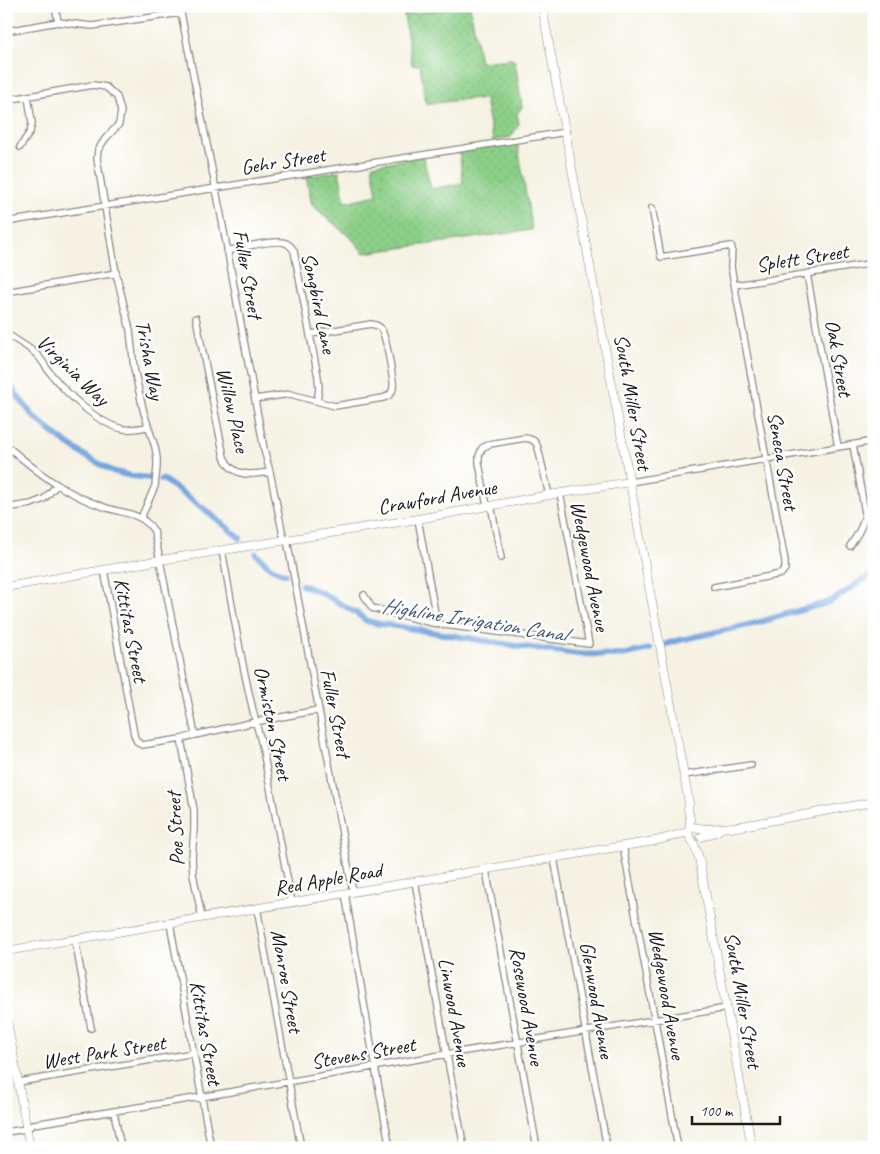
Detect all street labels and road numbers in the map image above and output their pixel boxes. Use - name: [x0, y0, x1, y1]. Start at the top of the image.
- street label: Gehr Street: [239, 141, 329, 180]
- street label: Fuller Street: [227, 228, 269, 323]
- street label: Splett Street: [754, 238, 852, 278]
- street label: Songbird Lane: [296, 250, 343, 358]
- street label: Oak Street: [819, 317, 859, 401]
- street label: Trisha Way: [130, 318, 171, 404]
- street label: Virginia Way: [31, 329, 116, 412]
- street label: South Miller Street: [608, 332, 658, 474]
- street label: Willow Place: [211, 365, 256, 457]
- street label: Seneca Street: [762, 410, 805, 514]
- street label: Crawford Avenue: [376, 474, 499, 520]
- street label: Wedgewood Avenue: [565, 499, 616, 635]
- street label: Kittitas Street: [108, 576, 154, 686]
- street label: Ormiston Street: [248, 663, 298, 784]
- street label: Fuller Street: [315, 667, 358, 762]
- street label: Poe Street: [160, 788, 190, 867]
- street label: Red Apple Road: [272, 856, 387, 901]
- street label: Monroe Street: [265, 927, 309, 1037]
- street label: Wedgewood Avenue: [643, 927, 692, 1063]
- street label: South Miller Street: [718, 930, 768, 1072]
- street label: Glenwood Avenue: [574, 940, 620, 1061]
- street label: Rosewood Avenue: [504, 945, 551, 1069]
- street label: Linwood Avenue: [433, 956, 478, 1069]
- street label: Kittitas Street: [184, 979, 228, 1089]
- street label: West Park Street: [41, 1029, 169, 1075]
- street label: Stevens Street: [309, 1031, 419, 1075]

